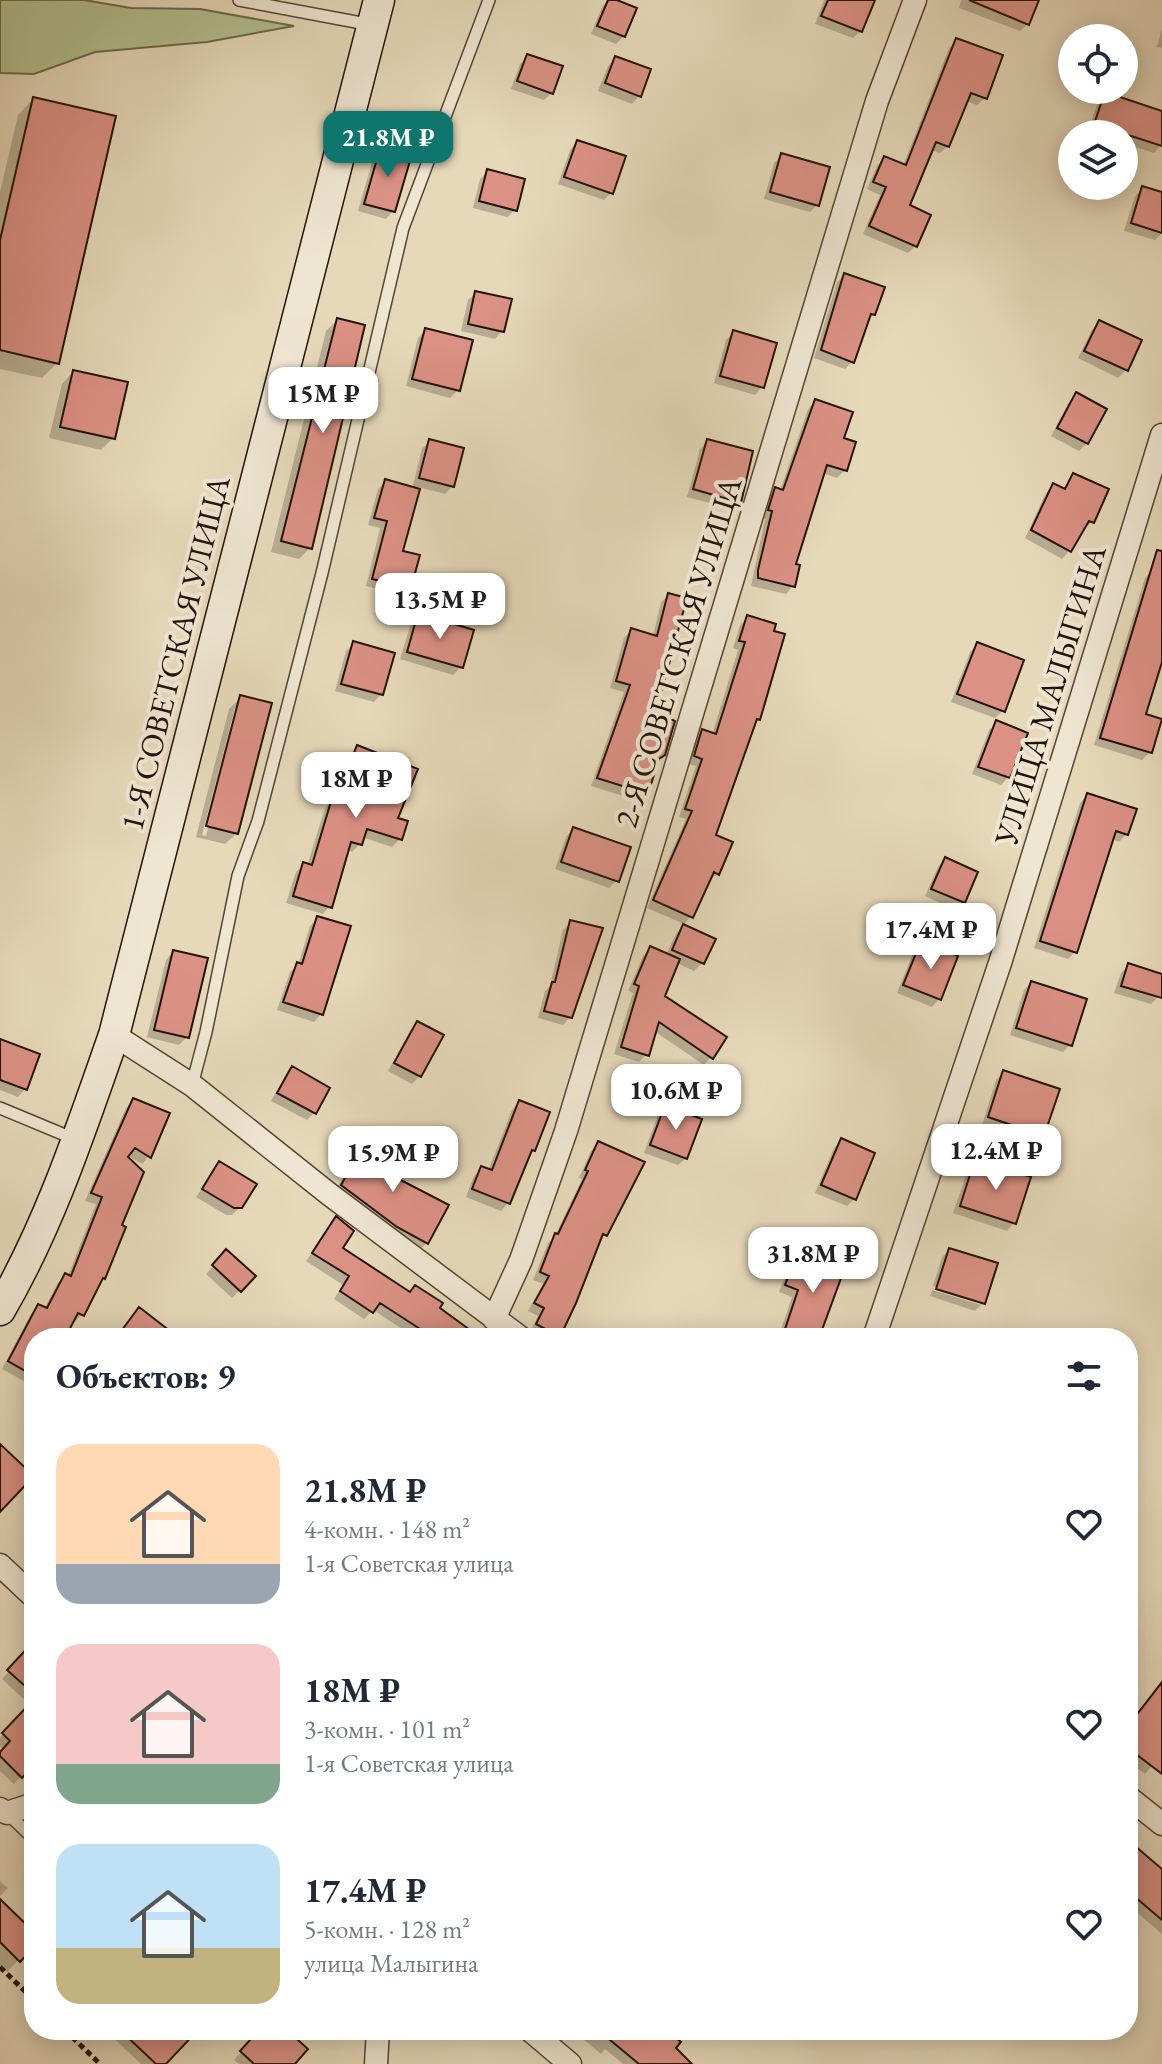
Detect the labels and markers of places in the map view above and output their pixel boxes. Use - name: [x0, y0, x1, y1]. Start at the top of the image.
- pin: 21.8M ₽: [314, 111, 462, 179]
- pin: 15M ₽: [267, 367, 379, 435]
- pin: 13.5M ₽: [366, 573, 514, 641]
- pin: 18M ₽: [300, 752, 412, 820]
- pin: 17.4M ₽: [857, 903, 1005, 971]
- pin: 10.6M ₽: [602, 1064, 750, 1132]
- pin: 12.4M ₽: [922, 1124, 1070, 1192]
- pin: 15.9M ₽: [319, 1126, 467, 1194]
- pin: 31.8M ₽: [739, 1227, 887, 1295]

